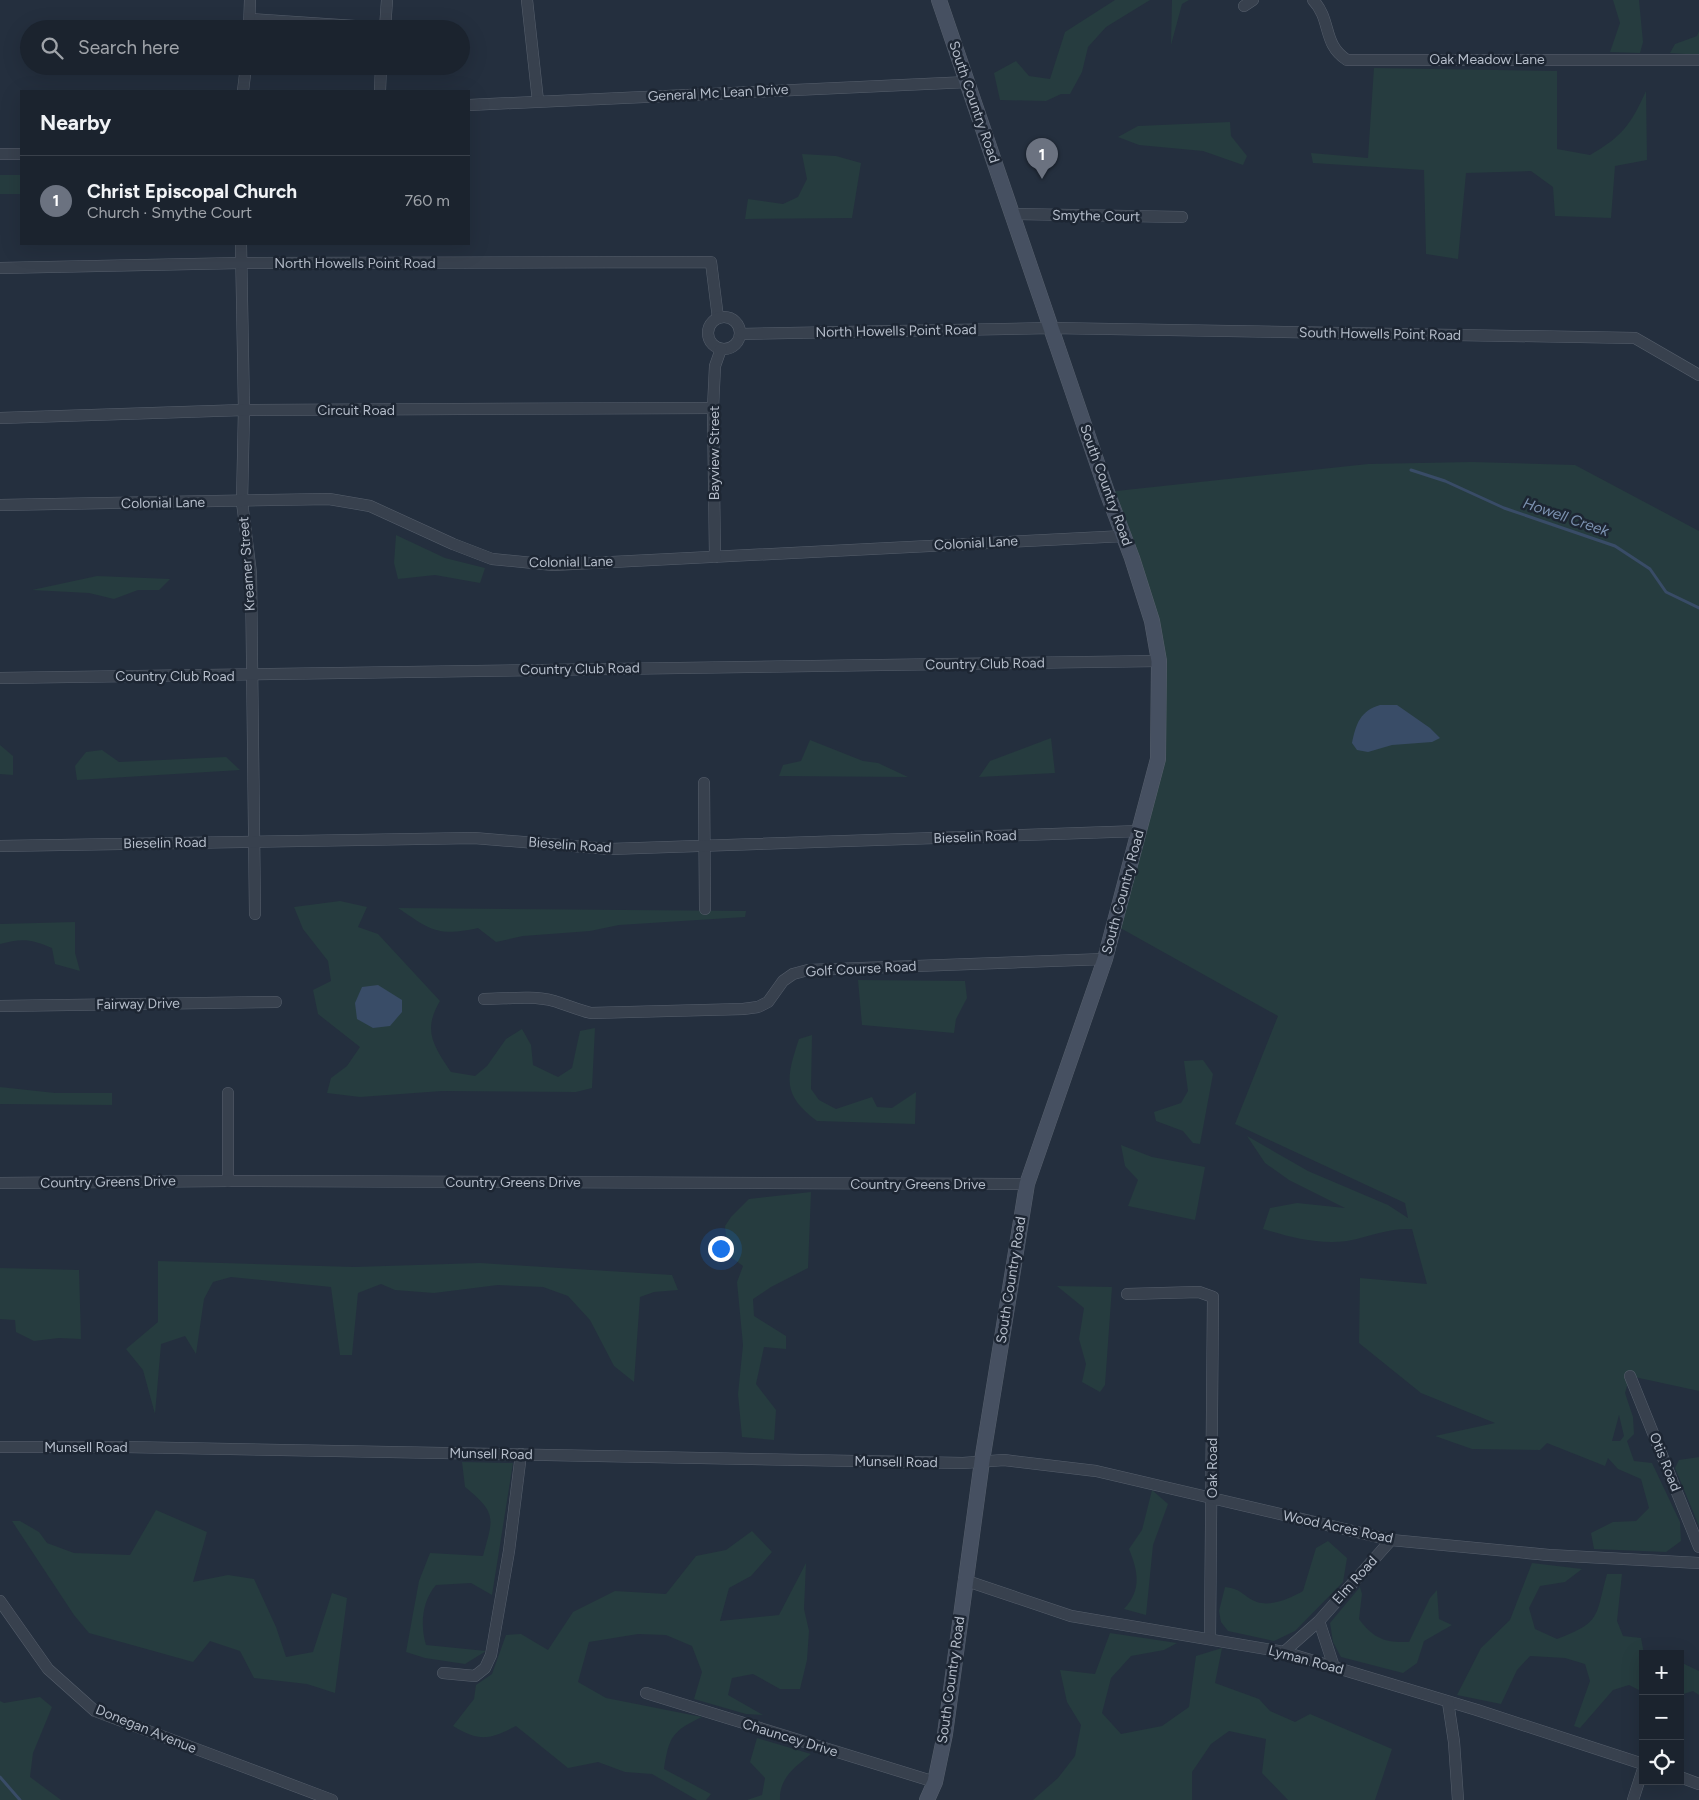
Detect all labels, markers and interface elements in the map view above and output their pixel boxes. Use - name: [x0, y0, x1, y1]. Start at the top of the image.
- search box: [20, 20, 470, 75]
- icon: search: [38, 34, 66, 62]
- text: Search here: [78, 36, 180, 59]
- street label: South Country Road: [945, 39, 1003, 165]
- street label: Oak Meadow Lane: [1429, 51, 1545, 68]
- street label: General Mc Lean Drive: [647, 81, 789, 105]
- text: Nearby: [40, 110, 111, 135]
- pin: 1: [1026, 138, 1058, 179]
- text: Christ Episcopal Church: [87, 180, 297, 203]
- text: 1: [53, 191, 59, 210]
- text: 760 m: [405, 191, 450, 210]
- text: Church · Smythe Court: [87, 203, 252, 222]
- street label: Smythe Court: [1052, 207, 1140, 225]
- street label: North Howells Point Road: [274, 255, 436, 272]
- street label: North Howells Point Road: [815, 321, 977, 341]
- street label: South Howells Point Road: [1299, 324, 1461, 344]
- street label: Circuit Road: [317, 402, 395, 419]
- street label: Bayview Street: [706, 406, 723, 500]
- street label: South Country Road: [1076, 422, 1136, 548]
- street label: Colonial Lane: [121, 494, 206, 512]
- water label: Howell Creek: [1521, 494, 1612, 540]
- street label: Kreamer Street: [235, 516, 259, 612]
- street label: Colonial Lane: [934, 532, 1019, 554]
- street label: Colonial Lane: [529, 553, 614, 571]
- street label: Country Club Road: [925, 654, 1045, 674]
- street label: Country Club Road: [520, 659, 640, 679]
- street label: Country Club Road: [115, 668, 235, 685]
- street label: Bieselin Road: [933, 827, 1017, 847]
- street label: South Country Road: [1098, 828, 1148, 956]
- street label: Bieselin Road: [123, 834, 207, 852]
- street label: Bieselin Road: [528, 834, 612, 856]
- street label: Golf Course Road: [805, 958, 917, 980]
- street label: Fairway Drive: [96, 995, 180, 1013]
- street label: Country Greens Drive: [40, 1172, 176, 1192]
- street label: Country Greens Drive: [445, 1174, 581, 1191]
- street label: Country Greens Drive: [850, 1176, 986, 1193]
- street label: South Country Road: [993, 1215, 1029, 1345]
- your location: [708, 1236, 734, 1262]
- street label: Otis Road: [1646, 1430, 1684, 1494]
- street label: Oak Road: [1204, 1438, 1221, 1498]
- street label: Munsell Road: [44, 1439, 128, 1456]
- street label: Munsell Road: [449, 1445, 533, 1463]
- street label: Munsell Road: [854, 1453, 938, 1471]
- street label: Wood Acres Road: [1281, 1507, 1395, 1547]
- street label: Elm Road: [1329, 1552, 1381, 1608]
- street label: South Country Road: [934, 1615, 968, 1745]
- street label: Lyman Road: [1267, 1642, 1345, 1678]
- map controls: [1639, 1650, 1684, 1785]
- button: +: [1639, 1650, 1684, 1695]
- button: −: [1639, 1695, 1684, 1740]
- street label: Donegan Avenue: [93, 1701, 199, 1757]
- street label: Chauncey Drive: [740, 1715, 840, 1761]
- button: locate: [1639, 1740, 1684, 1785]

